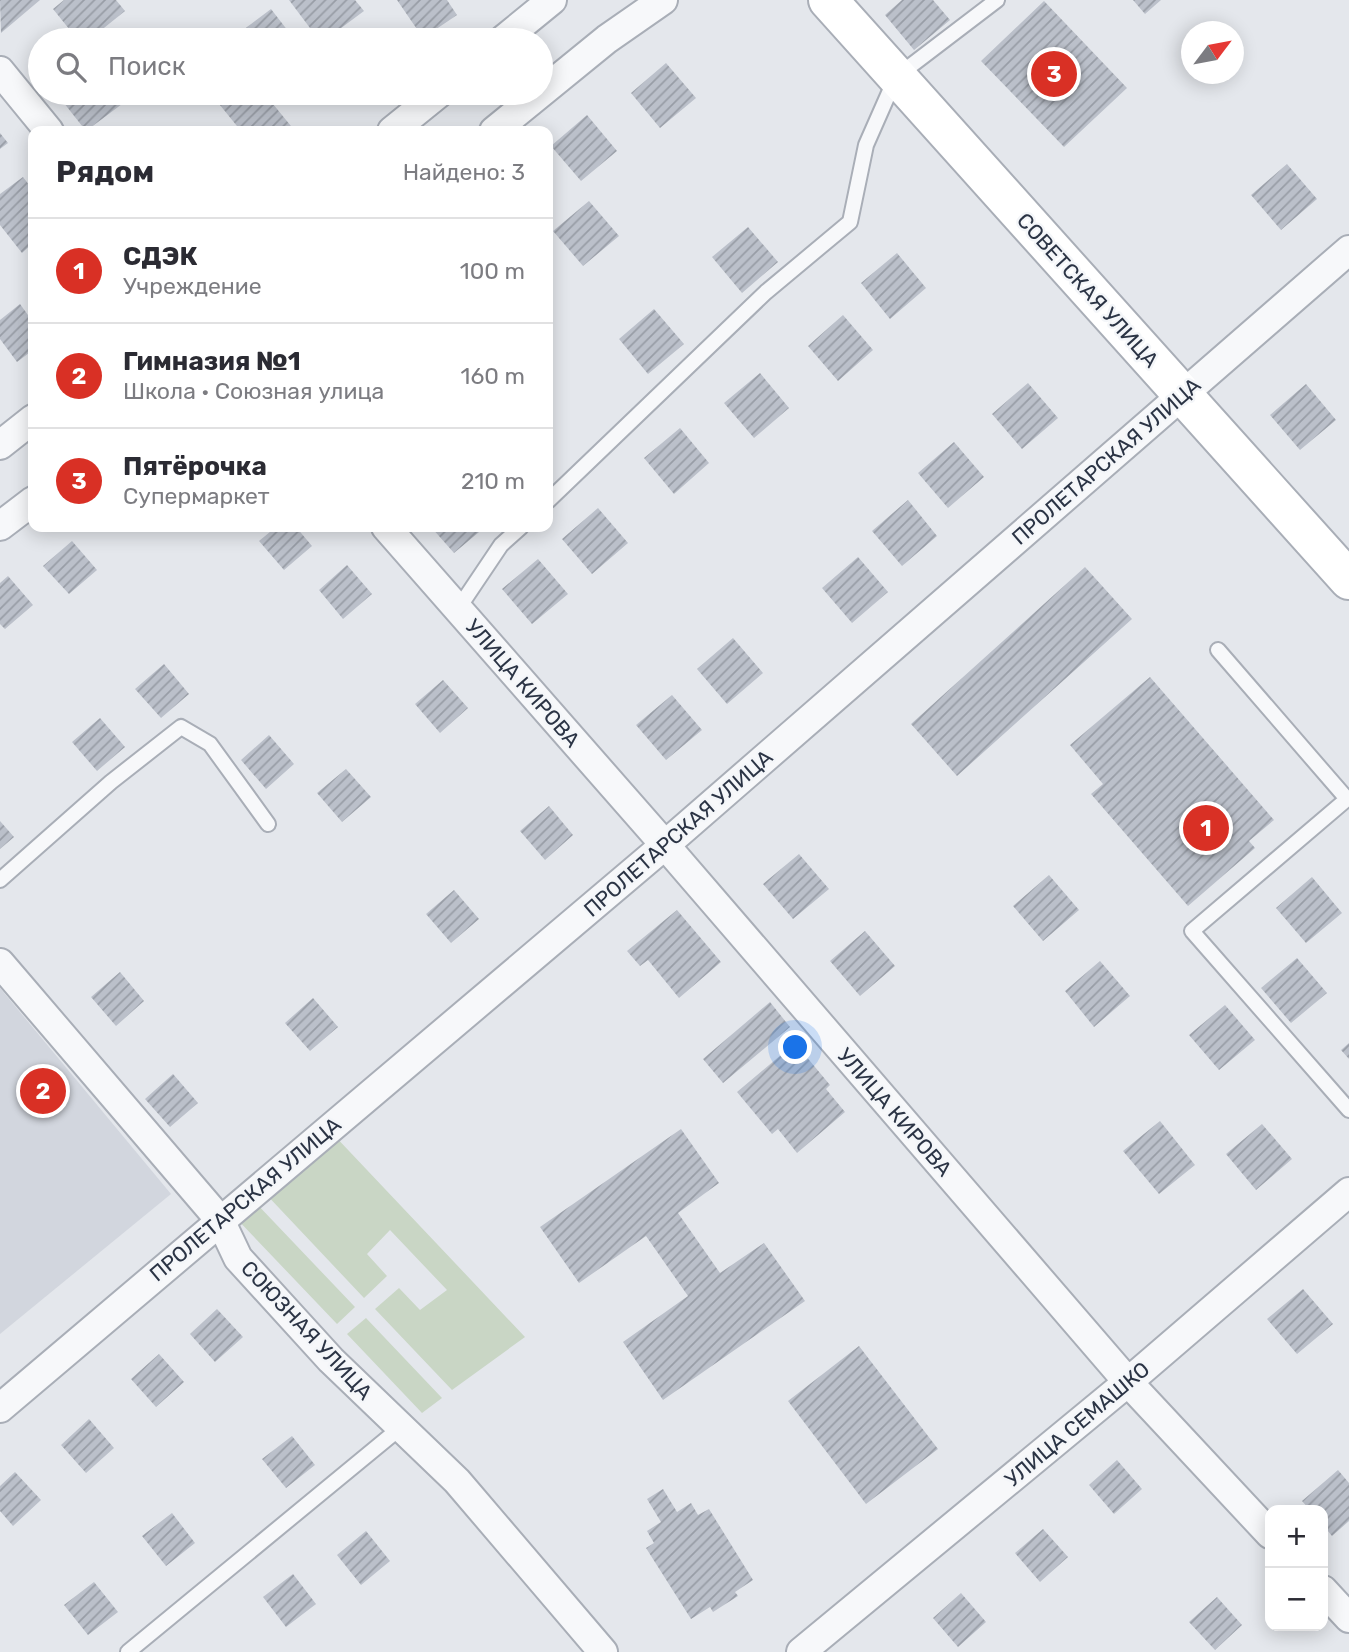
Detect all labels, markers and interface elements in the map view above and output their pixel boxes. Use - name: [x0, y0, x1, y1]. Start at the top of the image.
- north arrow: [1181, 21, 1244, 84]
- search box: [28, 28, 553, 105]
- icon: search: [52, 48, 90, 86]
- pin: 3: [1031, 48, 1077, 100]
- text: Поиск: [108, 51, 186, 82]
- text: Рядом: [56, 154, 154, 190]
- text: Найдено: 3: [403, 158, 525, 186]
- street label: СОВЕТСКАЯ УЛИЦА: [1012, 208, 1164, 372]
- text: СДЭК: [123, 241, 198, 272]
- text: 1: [73, 257, 85, 285]
- text: 100 m: [460, 257, 525, 285]
- text: Учреждение: [123, 272, 262, 300]
- text: Гимназия №1: [123, 346, 301, 377]
- text: 2: [72, 362, 86, 390]
- text: 160 m: [461, 362, 525, 390]
- street label: ПРОЛЕТАРСКАЯ УЛИЦА: [1007, 372, 1205, 550]
- text: Школа · Союзная улица: [123, 377, 384, 405]
- text: Пятёрочка: [123, 451, 267, 482]
- text: 3: [71, 467, 87, 495]
- text: 210 m: [461, 467, 525, 495]
- text: Супермаркет: [123, 482, 270, 510]
- street label: УЛИЦА КИРОВА: [461, 614, 585, 752]
- street label: ПРОЛЕТАРСКАЯ УЛИЦА: [579, 744, 777, 922]
- pin: 1: [1183, 802, 1229, 854]
- your location: [778, 1030, 812, 1064]
- street label: УЛИЦА КИРОВА: [833, 1043, 957, 1181]
- pin: 2: [20, 1065, 66, 1117]
- street label: ПРОЛЕТАРСКАЯ УЛИЦА: [144, 1112, 346, 1286]
- street label: СОЮЗНАЯ УЛИЦА: [236, 1255, 378, 1405]
- street label: УЛИЦА СЕМАШКО: [1000, 1356, 1154, 1492]
- map controls: [1265, 1505, 1328, 1631]
- button: +: [1265, 1505, 1328, 1568]
- button: −: [1265, 1568, 1328, 1631]

